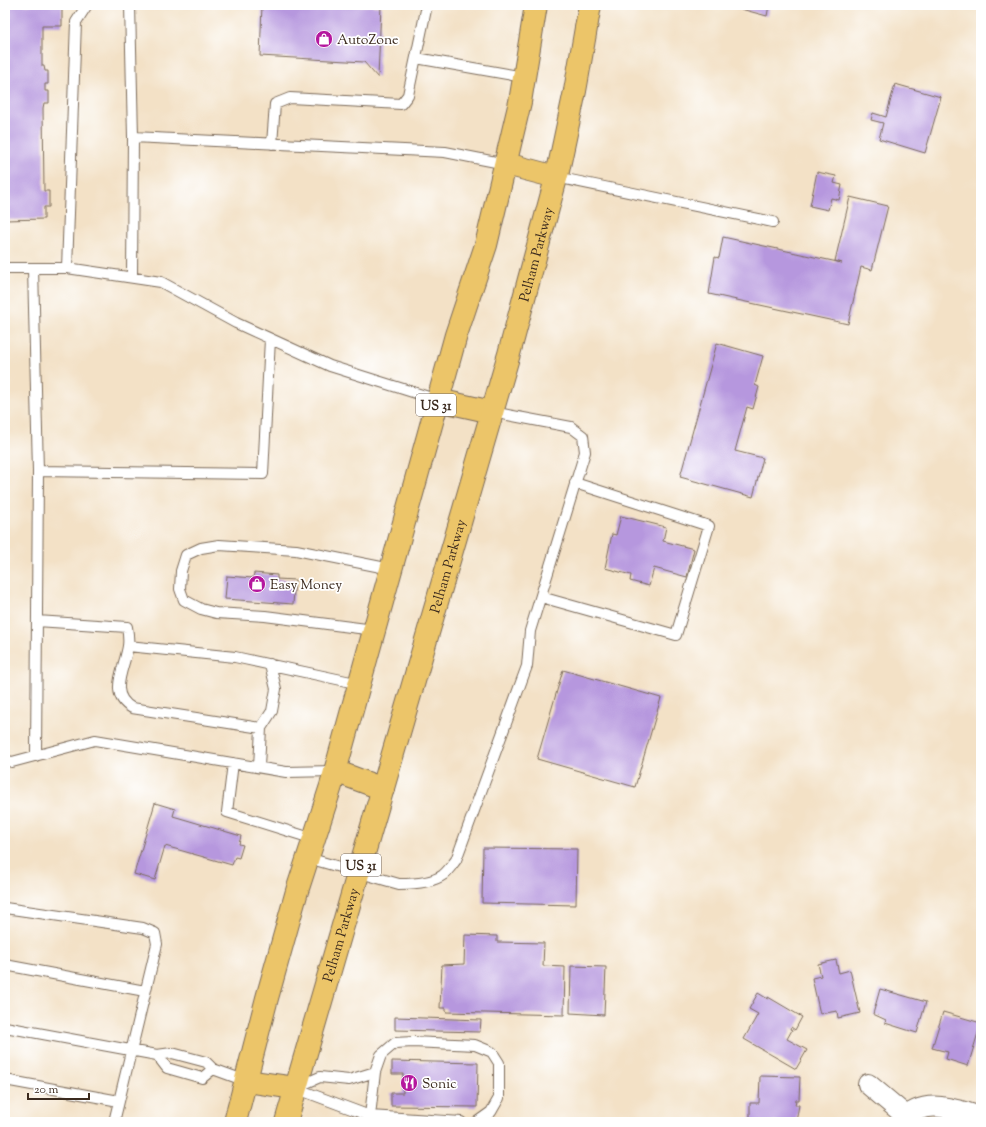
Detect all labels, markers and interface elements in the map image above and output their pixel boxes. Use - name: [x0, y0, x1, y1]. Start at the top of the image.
- shop icon: AutoZone: [314, 29, 334, 49]
- place label: AutoZone: [337, 31, 399, 51]
- street label: Pelham Parkway: [515, 205, 560, 304]
- road number: US 31: [416, 394, 456, 416]
- street label: Pelham Parkway: [426, 517, 473, 616]
- shop icon: Easy Money: [247, 574, 267, 594]
- place label: Easy Money: [270, 576, 342, 596]
- road number: US 31: [341, 854, 381, 876]
- street label: Pelham Parkway: [319, 886, 365, 985]
- restaurant icon: Sonic: [399, 1073, 419, 1093]
- scale bar: [28, 1075, 89, 1101]
- place label: Sonic: [422, 1075, 457, 1095]
- text: 20 m: [34, 1081, 59, 1099]

